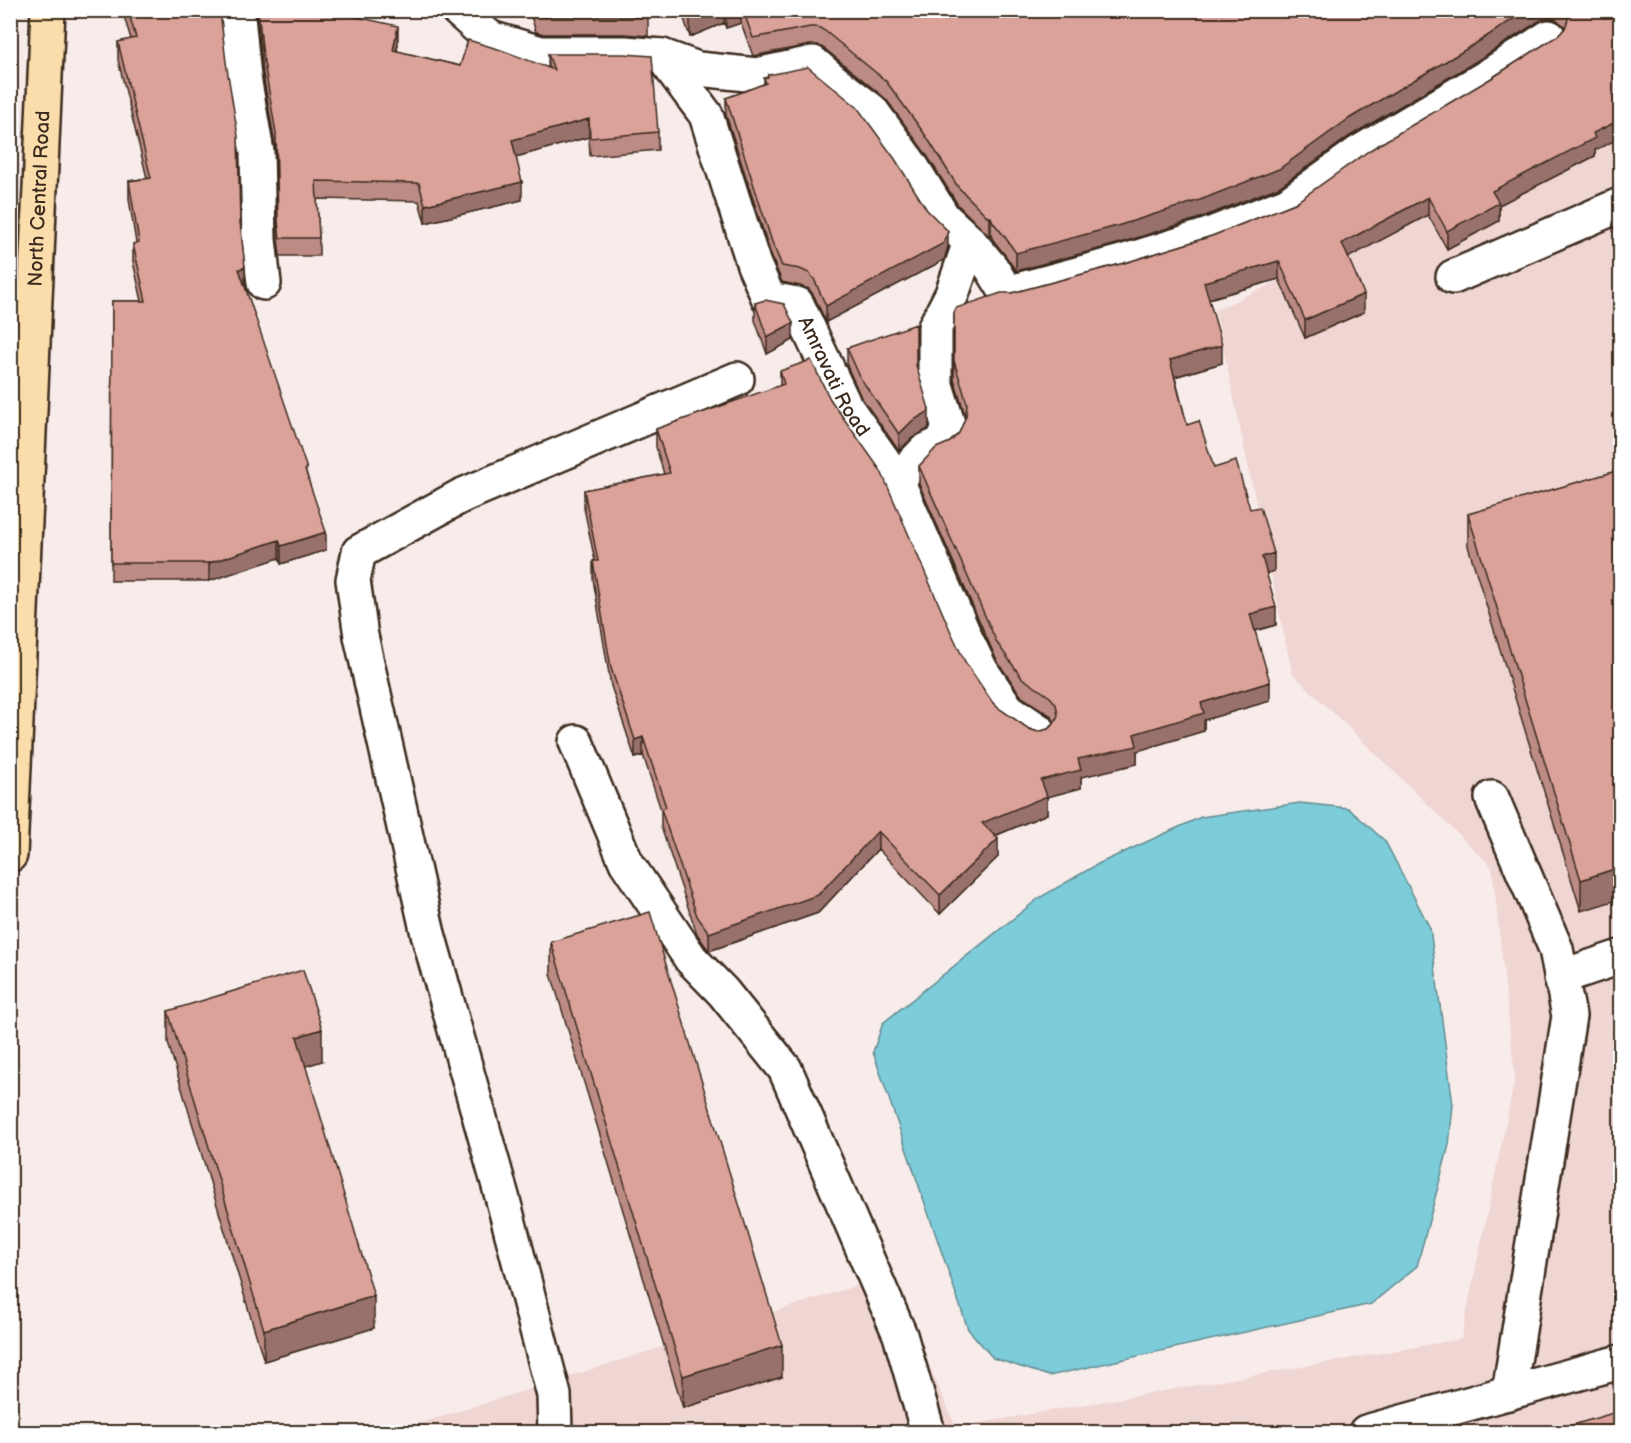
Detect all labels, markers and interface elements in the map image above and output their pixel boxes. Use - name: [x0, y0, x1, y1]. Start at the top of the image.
- street label: North Central Road: [24, 110, 55, 287]
- street label: Amravati Road: [793, 313, 875, 441]

